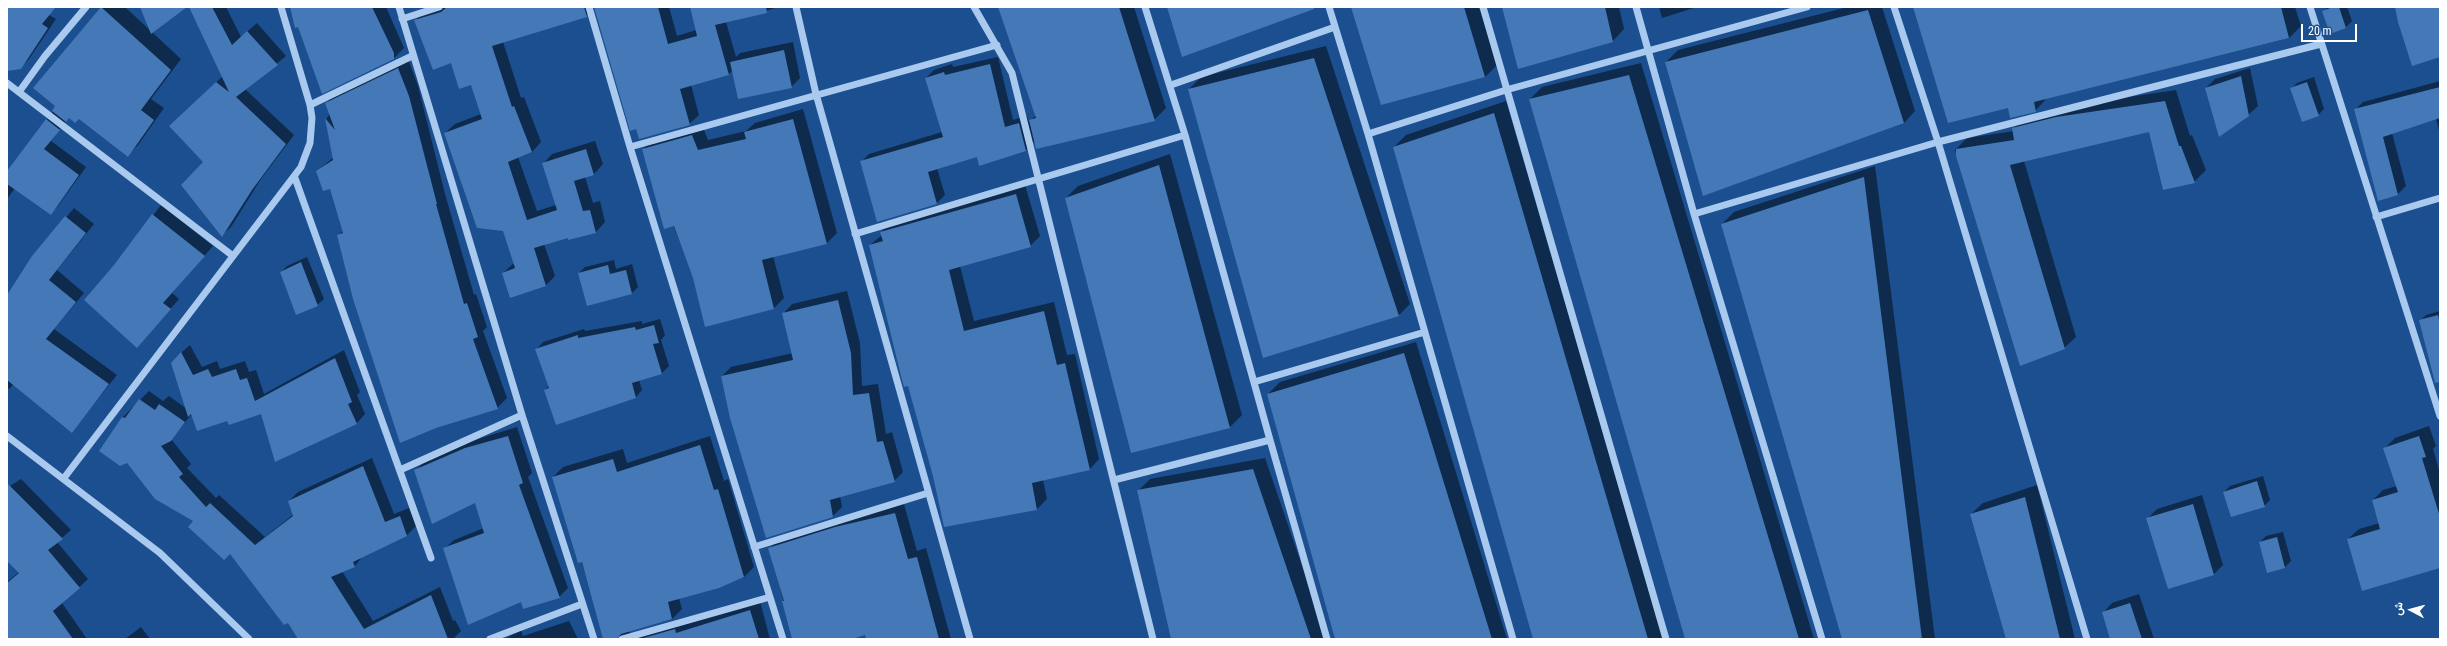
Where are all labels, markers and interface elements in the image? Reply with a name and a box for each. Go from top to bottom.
scale bar [2303,16,2359,42]
text: 20 m [2308,24,2332,38]
north arrow [2391,590,2431,630]
text: ش [2391,601,2406,616]

